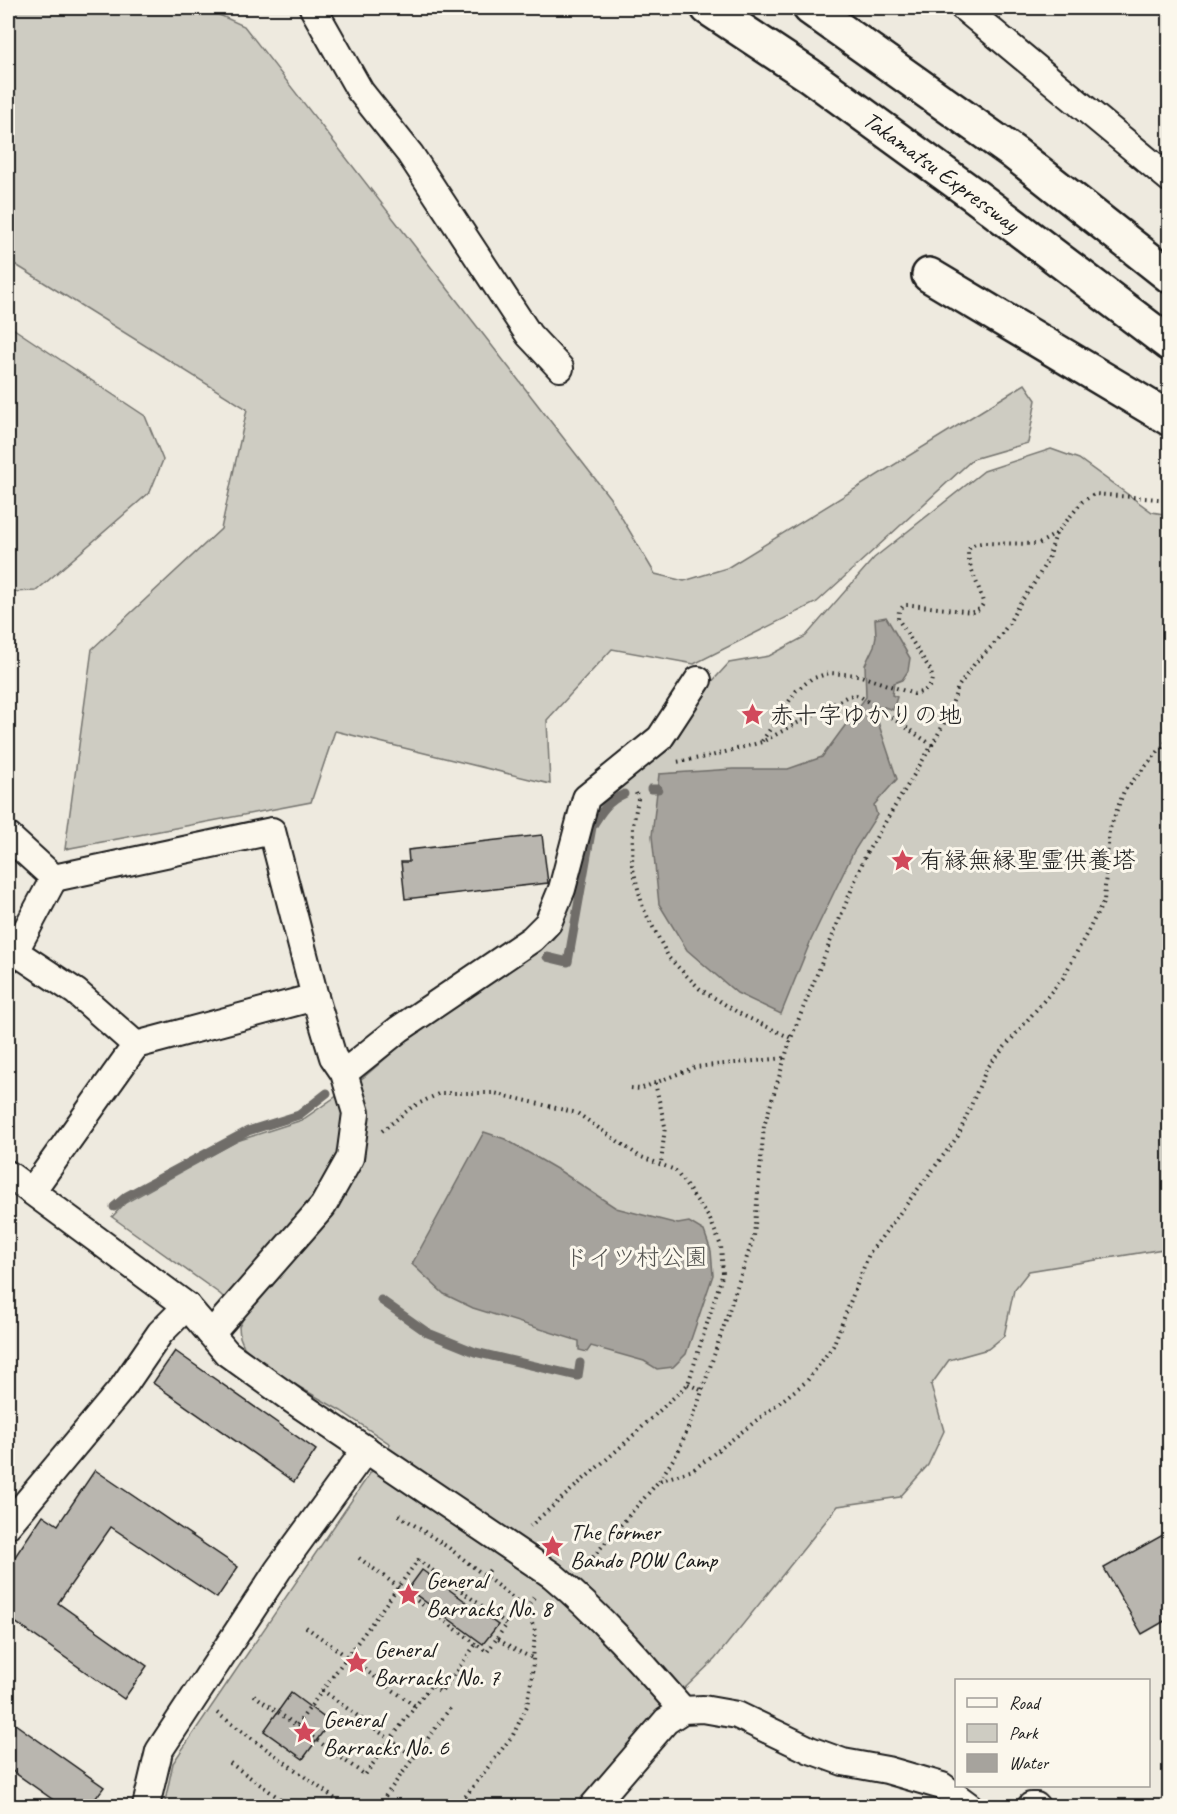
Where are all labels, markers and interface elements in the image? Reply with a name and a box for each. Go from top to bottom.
street label: Takamatsu Expressway [857,104,1027,240]
place label: 赤十字ゆかりの地 [770,700,962,730]
place icon: 赤十字ゆかりの地 [739,702,765,728]
place label: 有縁無縁聖霊供養塔 [920,845,1136,875]
place icon: 有縁無縁聖霊供養塔 [889,847,915,873]
park label: ドイツ村公園 [564,1242,708,1272]
place label: The former Bando POW Camp [570,1517,719,1575]
place icon: The former Bando POW Camp [539,1533,565,1559]
place label: General Barracks No. 8 [426,1565,554,1623]
place icon: General Barracks No. 8 [395,1581,421,1607]
place label: General Barracks No. 7 [374,1634,501,1692]
place icon: General Barracks No. 7 [343,1650,369,1676]
legend [955,1679,1150,1787]
text: Road [1009,1692,1042,1714]
place label: General Barracks No. 6 [323,1704,450,1762]
place icon: General Barracks No. 6 [292,1720,318,1746]
text: Park [1009,1722,1039,1744]
text: Water [1009,1752,1050,1774]

